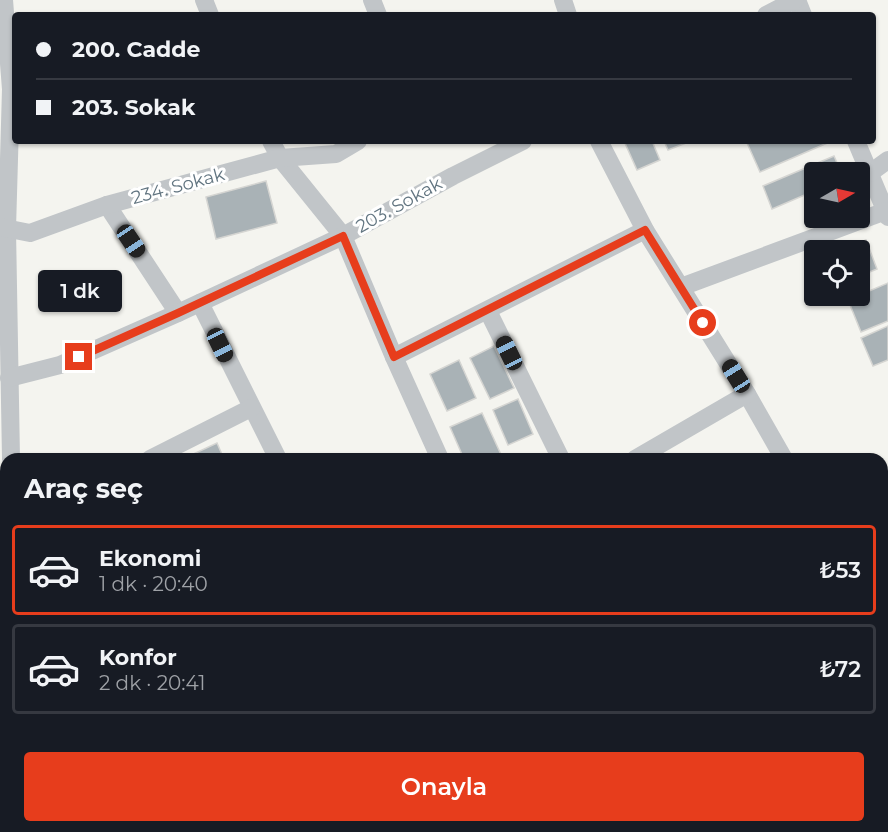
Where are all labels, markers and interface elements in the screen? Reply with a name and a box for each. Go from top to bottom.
text: 200. Cadde [72,36,200,63]
text: 203. Sokak [72,94,195,121]
north arrow [804,162,870,228]
map controls [804,162,870,306]
street label: 234. Sokak [129,163,227,209]
street label: 203. Sokak [352,172,446,238]
car [113,221,149,261]
button: locate [804,240,870,306]
callout: 1 dk [37,270,121,312]
text: 1 dk [60,279,100,303]
route start [689,309,716,336]
car [204,325,236,365]
car [493,333,525,373]
route end [65,343,92,370]
car [719,356,753,396]
text: Araç seç [24,472,143,505]
icon: car [27,543,81,597]
text: Ekonomi [99,545,201,572]
text: ₺53 [819,557,861,584]
text: 1 dk · 20:40 [99,572,208,596]
icon: car [27,642,81,696]
text: Konfor [99,644,177,671]
text: ₺72 [820,656,861,683]
text: 2 dk · 20:41 [99,671,205,695]
button: Onayla [24,752,864,821]

